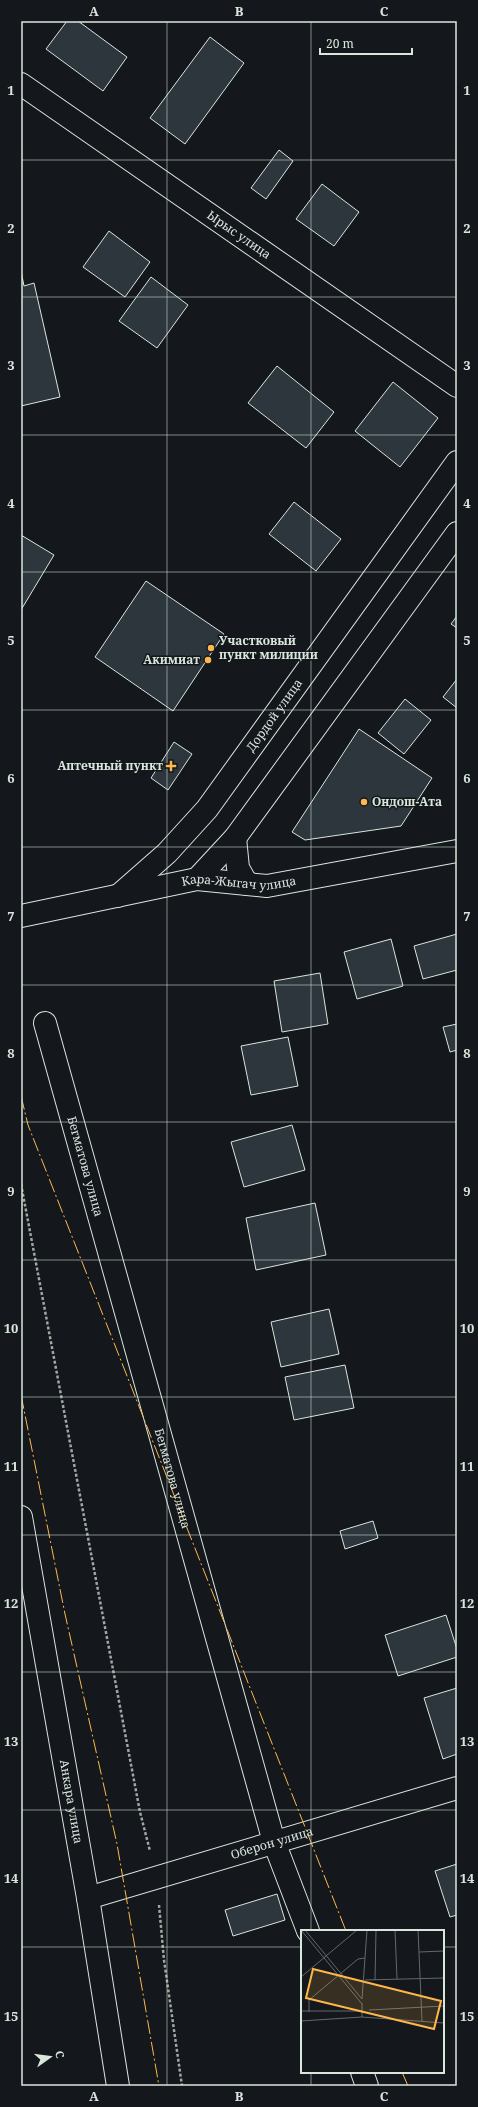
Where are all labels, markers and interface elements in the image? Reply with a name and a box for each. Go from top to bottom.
text: A [89,2,99,20]
text: B [235,2,244,20]
text: C [380,2,389,20]
scale bar [320,30,412,56]
text: 20 m [326,35,354,52]
text: 1 [7,81,15,99]
text: 1 [463,81,471,99]
street label: Ырыс улица [204,206,275,263]
text: 2 [7,219,15,237]
text: 2 [463,219,471,237]
text: 3 [7,356,15,374]
text: 3 [463,356,471,374]
text: 4 [7,494,15,512]
text: 4 [463,494,471,512]
text: 5 [7,631,15,649]
text: 5 [463,631,471,649]
place label: Участковый пункт милиции [219,632,318,663]
marker: Участковый пункт милиции [206,643,216,653]
place label: Акимиат [143,651,200,668]
marker: Акимиат [203,655,213,665]
street label: Дордой улица [242,675,306,755]
place label: Аптечный пункт [57,757,163,774]
marker: Аптечный пункт [166,761,176,771]
text: 6 [7,769,15,787]
text: 6 [463,769,471,787]
place label: Ондош-Ата [372,793,442,810]
marker: Ондош-Ата [359,797,369,807]
street label: Кара-Жыгач улица [180,870,298,894]
text: 7 [7,907,15,925]
text: 7 [463,907,471,925]
text: 8 [7,1044,15,1062]
text: 8 [463,1044,471,1062]
street label: Бегматова улица [63,1114,108,1219]
text: 9 [7,1182,15,1200]
text: 9 [463,1182,471,1200]
text: 10 [4,1319,18,1337]
text: 10 [460,1319,474,1337]
street label: Бегматова улица [151,1426,195,1531]
text: 11 [4,1457,18,1475]
text: 11 [460,1457,474,1475]
text: 12 [4,1594,18,1612]
text: 12 [460,1594,474,1612]
text: 13 [4,1732,18,1750]
text: 13 [460,1732,474,1750]
street label: Анкара улица [56,1758,87,1845]
street label: Оберон улица [229,1822,315,1863]
text: 14 [4,1869,19,1887]
text: 14 [460,1869,475,1887]
inset map [301,1930,444,2073]
text: 15 [4,2007,18,2025]
text: 15 [460,2007,474,2025]
north arrow [30,2037,70,2077]
text: С [52,2049,68,2060]
text: A [89,2087,99,2105]
text: B [235,2087,244,2105]
text: C [380,2087,389,2105]

